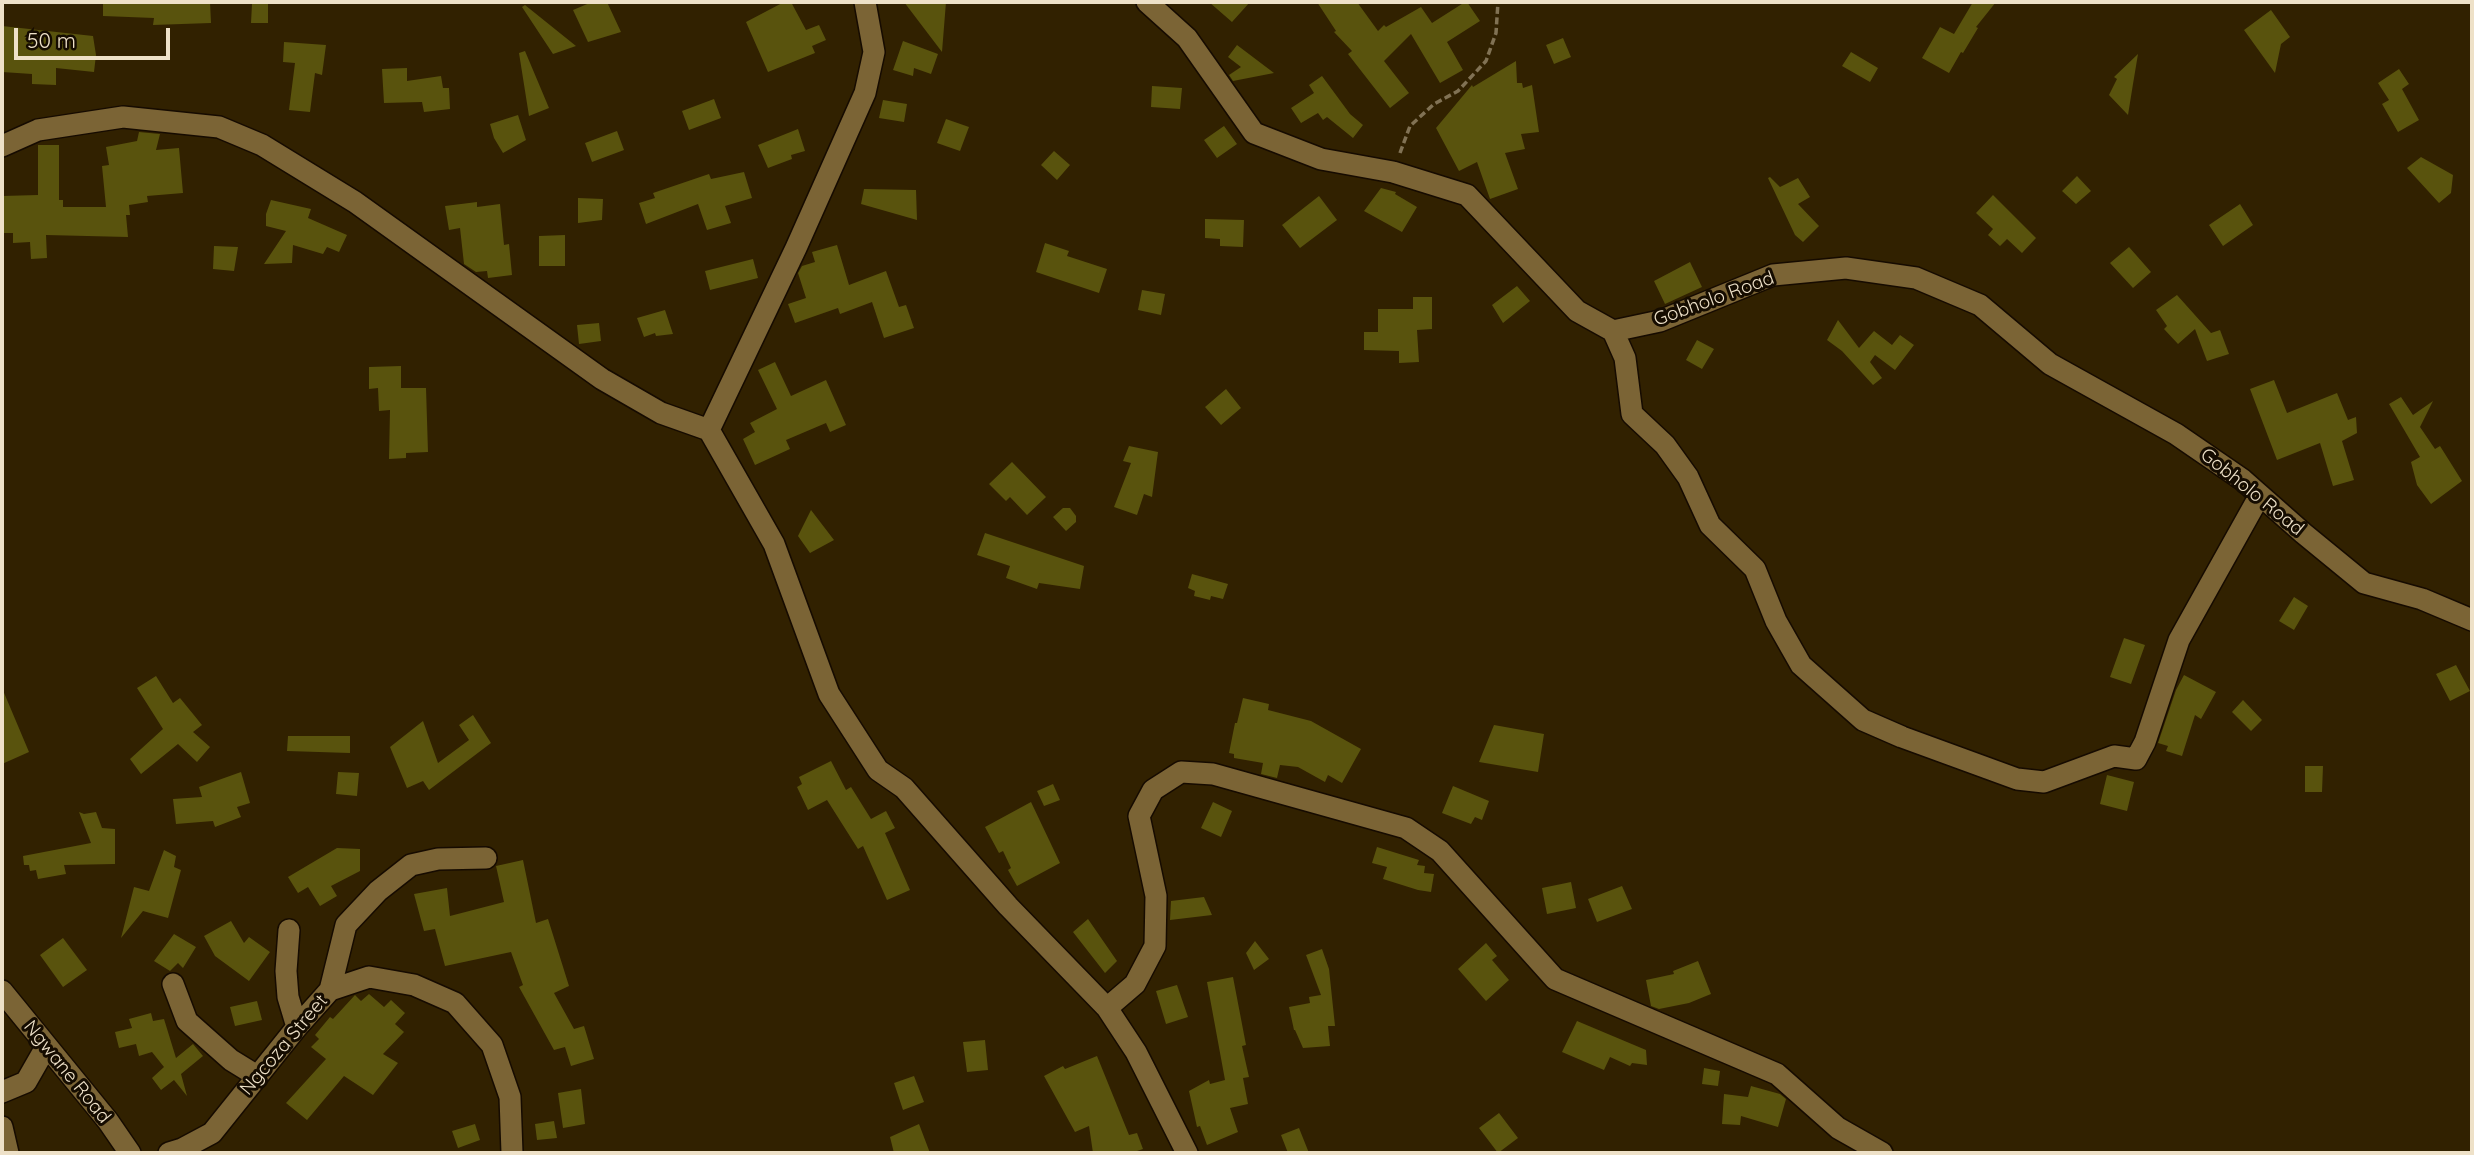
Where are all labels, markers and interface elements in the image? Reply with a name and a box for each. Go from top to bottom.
scale bar [18,14,173,58]
text: 50 m [27,27,76,53]
street label: Gobholo Road [1651,267,1777,331]
street label: Gobholo Road [2196,443,2308,541]
street label: Ngcoza Street [235,990,333,1100]
street label: Ngwane Road [19,1016,115,1128]

